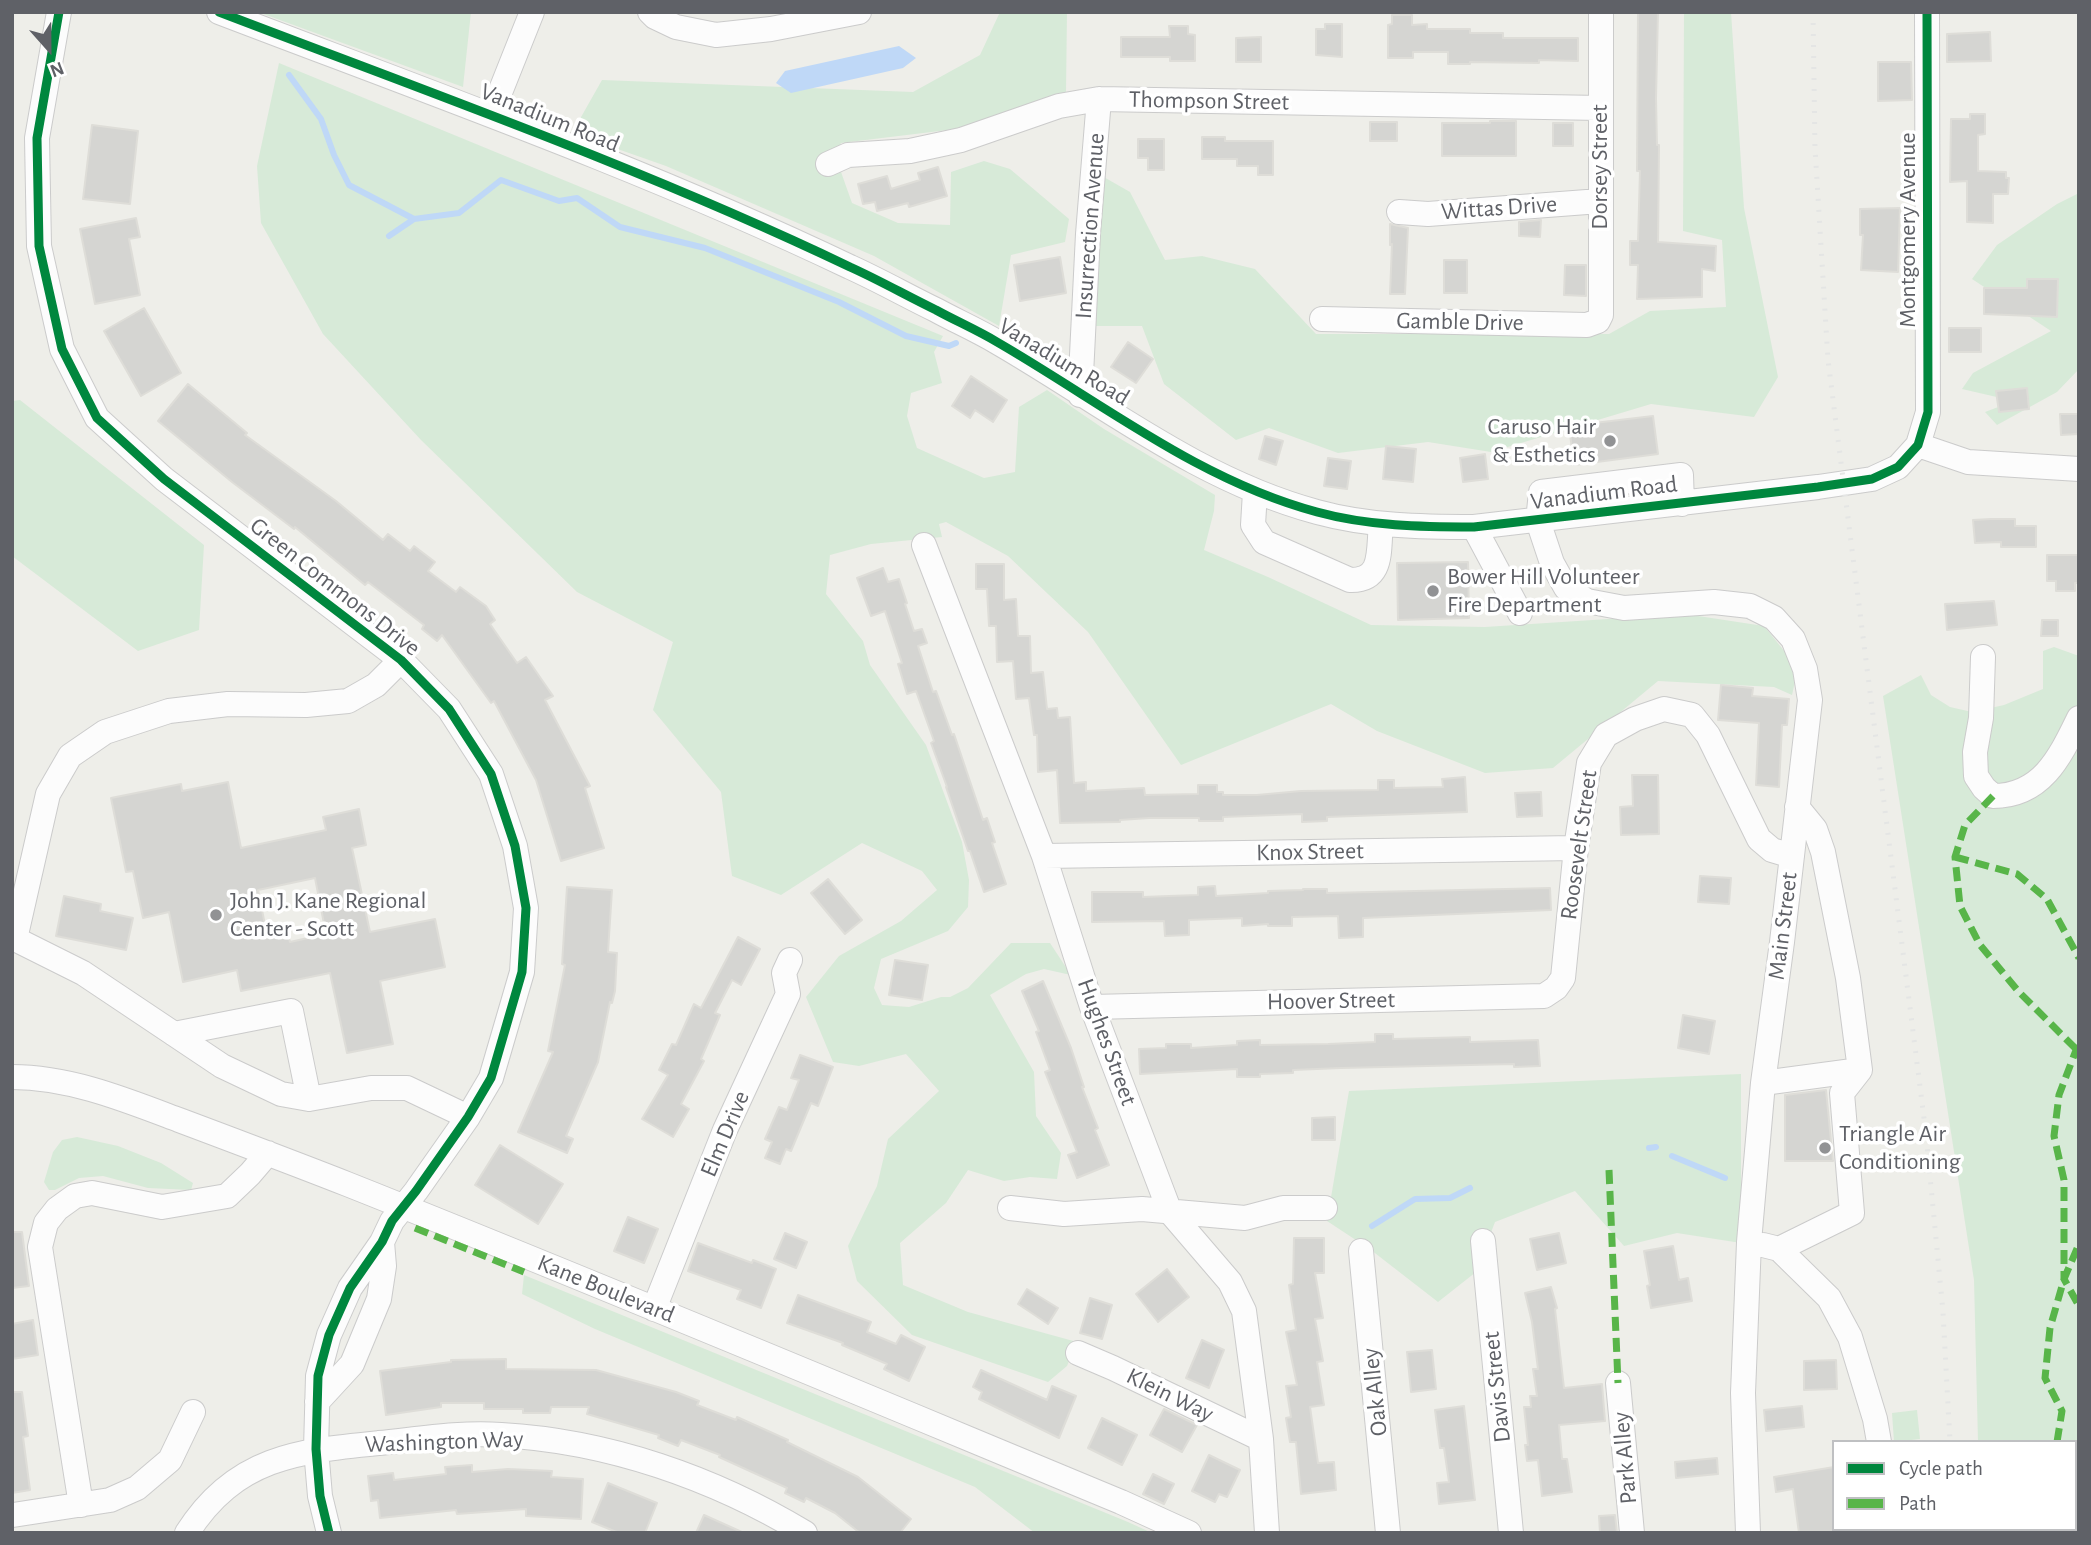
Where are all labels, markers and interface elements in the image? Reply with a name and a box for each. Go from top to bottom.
north arrow [14,14,84,84]
text: N [47,58,66,80]
street label: Vanadium Road [476,77,624,159]
street label: Thompson Street [1129,85,1289,117]
street label: Dorsey Street [1586,104,1614,230]
street label: Insurrection Avenue [1069,132,1111,320]
street label: Montgomery Avenue [1894,132,1922,328]
street label: Wittas Drive [1440,190,1558,226]
street label: Gamble Drive [1396,306,1524,338]
street label: Vanadium Road [993,312,1135,412]
place label: Caruso Hair & Esthetics [1487,413,1596,469]
marker: Caruso Hair & Esthetics [1602,433,1618,449]
street label: Vanadium Road [1529,470,1679,516]
street label: Green Commons Drive [244,511,426,663]
place label: Bower Hill Volunteer Fire Department [1447,563,1640,619]
marker: Bower Hill Volunteer Fire Department [1425,583,1441,599]
street label: Roosevelt Street [1554,768,1604,922]
street label: Knox Street [1256,837,1364,867]
street label: Main Street [1762,870,1804,982]
place label: John J. Kane Regional Center - Scott [230,887,426,943]
marker: John J. Kane Regional Center - Scott [208,907,224,923]
street label: Hughes Street [1071,975,1143,1109]
street label: Hoover Street [1267,985,1395,1017]
street label: Elm Drive [694,1087,756,1181]
place label: Triangle Air Conditioning [1839,1120,1960,1176]
marker: Triangle Air Conditioning [1817,1140,1833,1156]
street label: Kane Boulevard [533,1248,679,1330]
street label: Davis Street [1477,1330,1517,1444]
street label: Oak Alley [1356,1347,1394,1437]
street label: Klein Way [1122,1362,1218,1428]
street label: Park Alley [1607,1411,1643,1505]
street label: Washington Way [364,1425,524,1459]
legend [1832,1440,2077,1531]
text: Cycle path [1899,1458,1983,1479]
text: Path [1899,1493,1937,1514]

